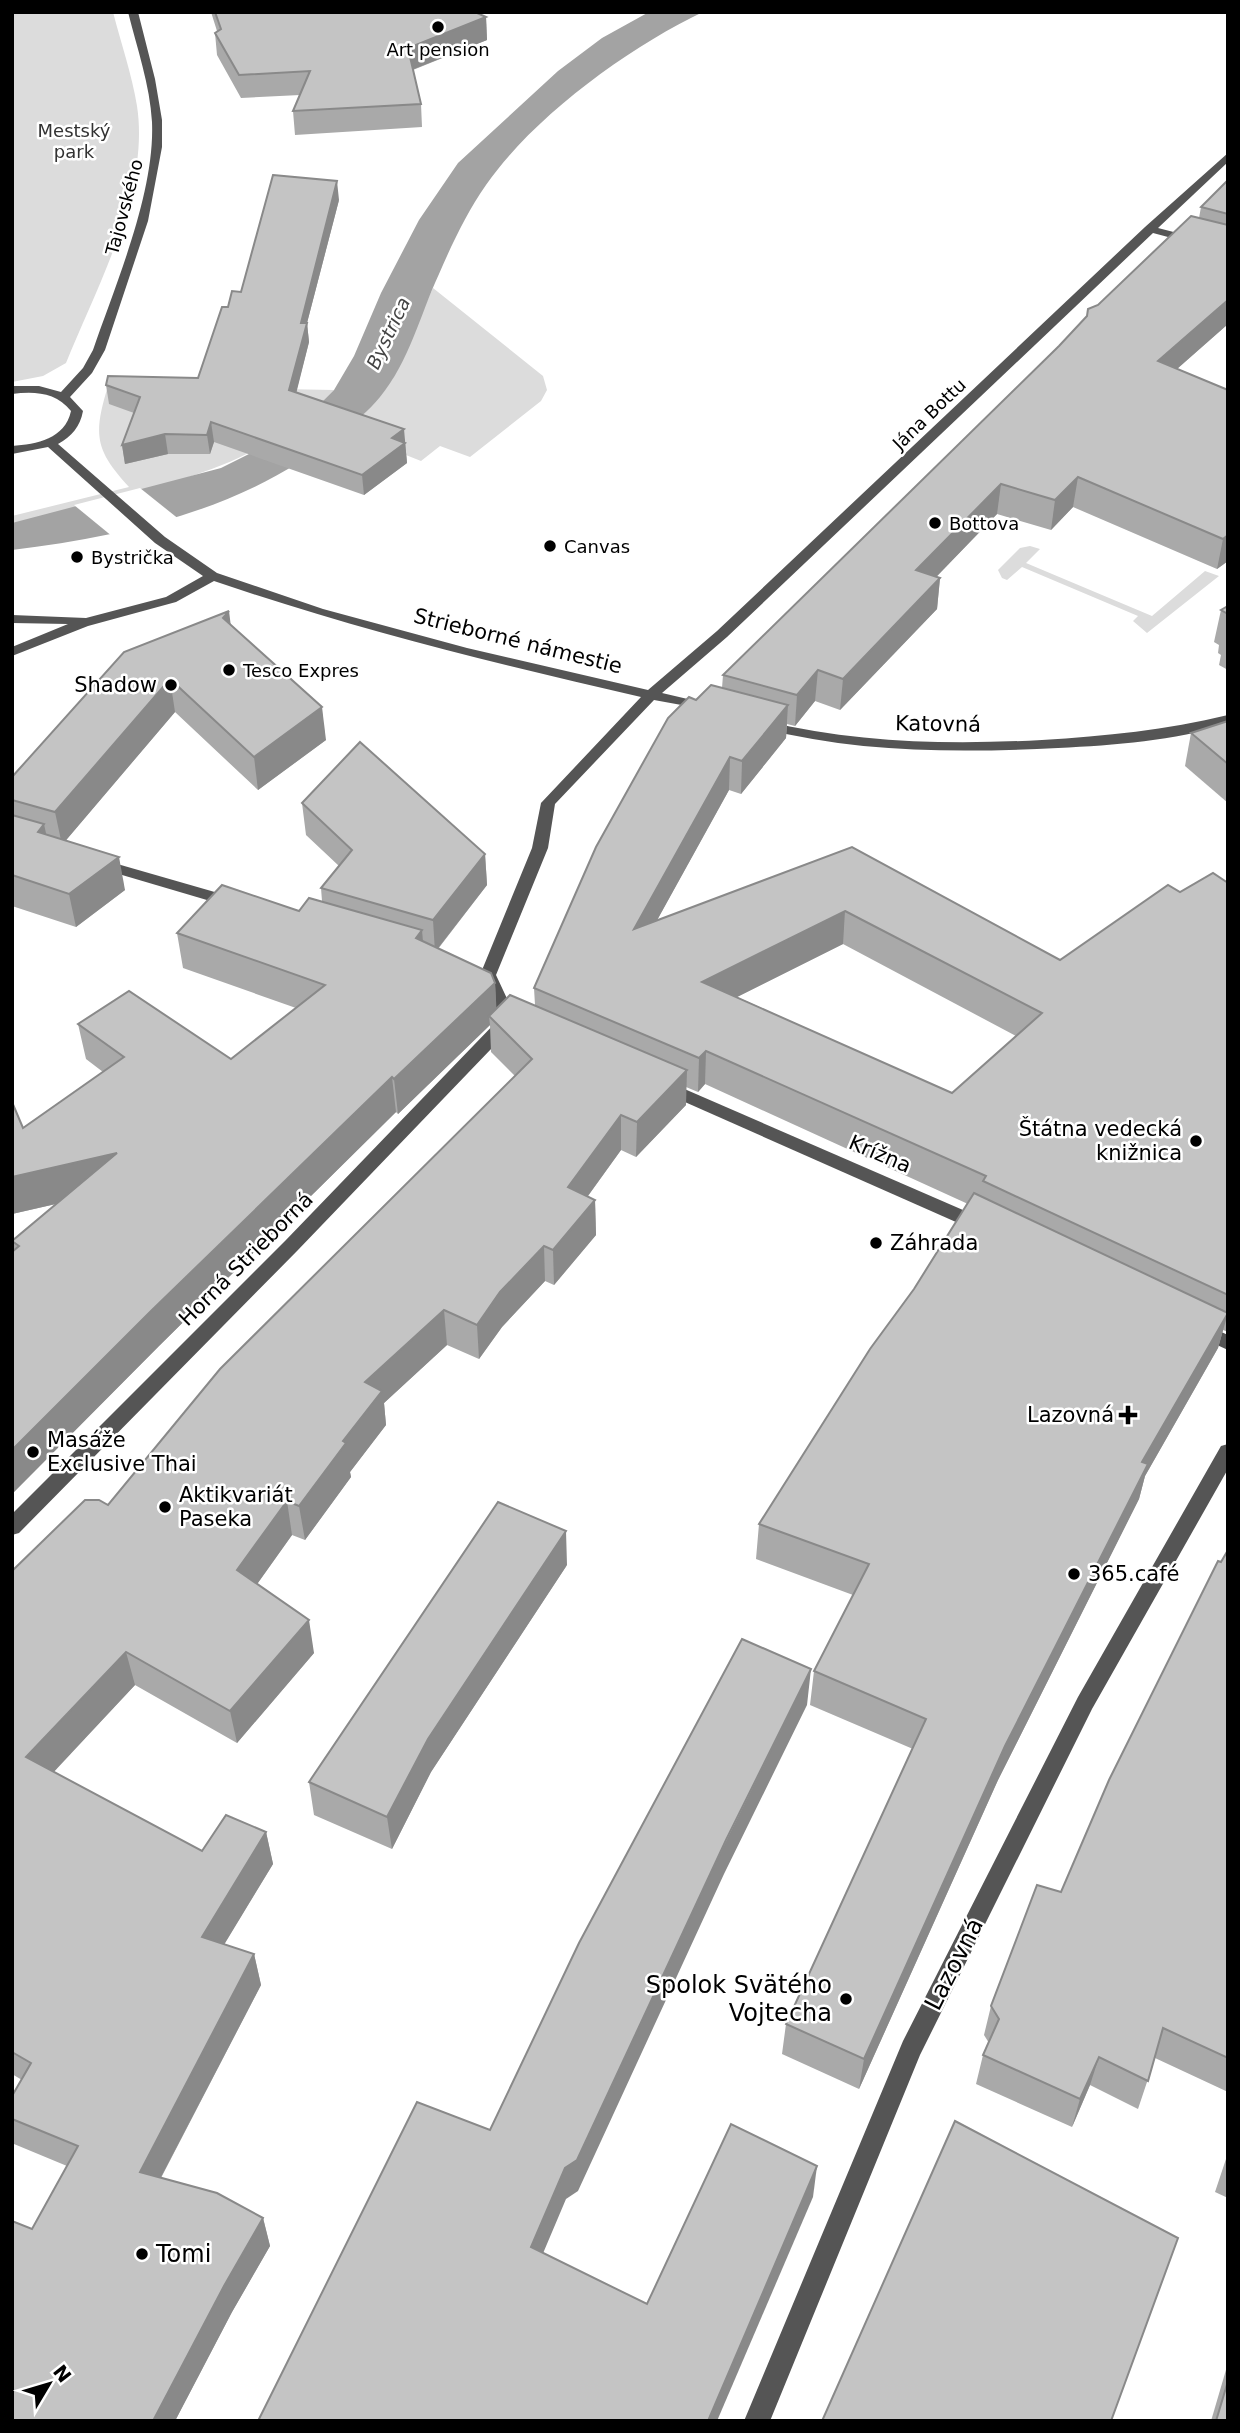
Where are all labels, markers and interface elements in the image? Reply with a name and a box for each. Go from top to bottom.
marker: Art pension [430,19,446,35]
place label: Art pension [386,39,490,60]
park label: Mestský park [38,120,111,162]
street label: Tajovského [101,157,147,258]
water label: Bystrica [362,294,414,372]
street label: Jána Bottu [887,374,970,455]
place label: Bottova [949,513,1019,534]
marker: Bottova [927,515,943,531]
place label: Canvas [564,536,630,557]
marker: Canvas [542,538,558,554]
place label: Bystrička [91,547,174,568]
marker: Bystrička [69,549,85,565]
street label: Strieborné námestie [411,603,625,679]
place label: Tesco Expres [242,660,359,681]
marker: Tesco Expres [221,662,237,678]
place label: Shadow [74,673,157,697]
marker: Shadow [163,677,179,693]
street label: Katovná [895,711,981,737]
place label: Štátna vedecká knižnica [1019,1116,1182,1165]
street label: Krížna [845,1130,915,1178]
marker: Štátna vedecká knižnica [1188,1133,1204,1149]
street label: Horná Strieborná [174,1187,318,1331]
place label: Záhrada [890,1231,978,1255]
marker: Záhrada [868,1235,884,1251]
place label: Lazovná [1027,1403,1114,1427]
marker: Lazovná [1120,1407,1136,1423]
place label: Masáže Exclusive Thai [47,1428,197,1476]
marker: Masáže Exclusive Thai [25,1444,41,1460]
place label: Aktikvariát Paseka [179,1483,293,1531]
marker: Aktikvariát Paseka [157,1499,173,1515]
place label: 365.café [1088,1562,1180,1586]
marker: 365.café [1066,1566,1082,1582]
street label: Lazovná [919,1913,989,2015]
place label: Spolok Svätého Vojtecha [646,1971,832,2027]
marker: Spolok Svätého Vojtecha [838,1991,854,2007]
place label: Tomi [155,2240,211,2268]
marker: Tomi [134,2246,150,2262]
north arrow [14,2349,84,2419]
text: N [49,2360,76,2387]

